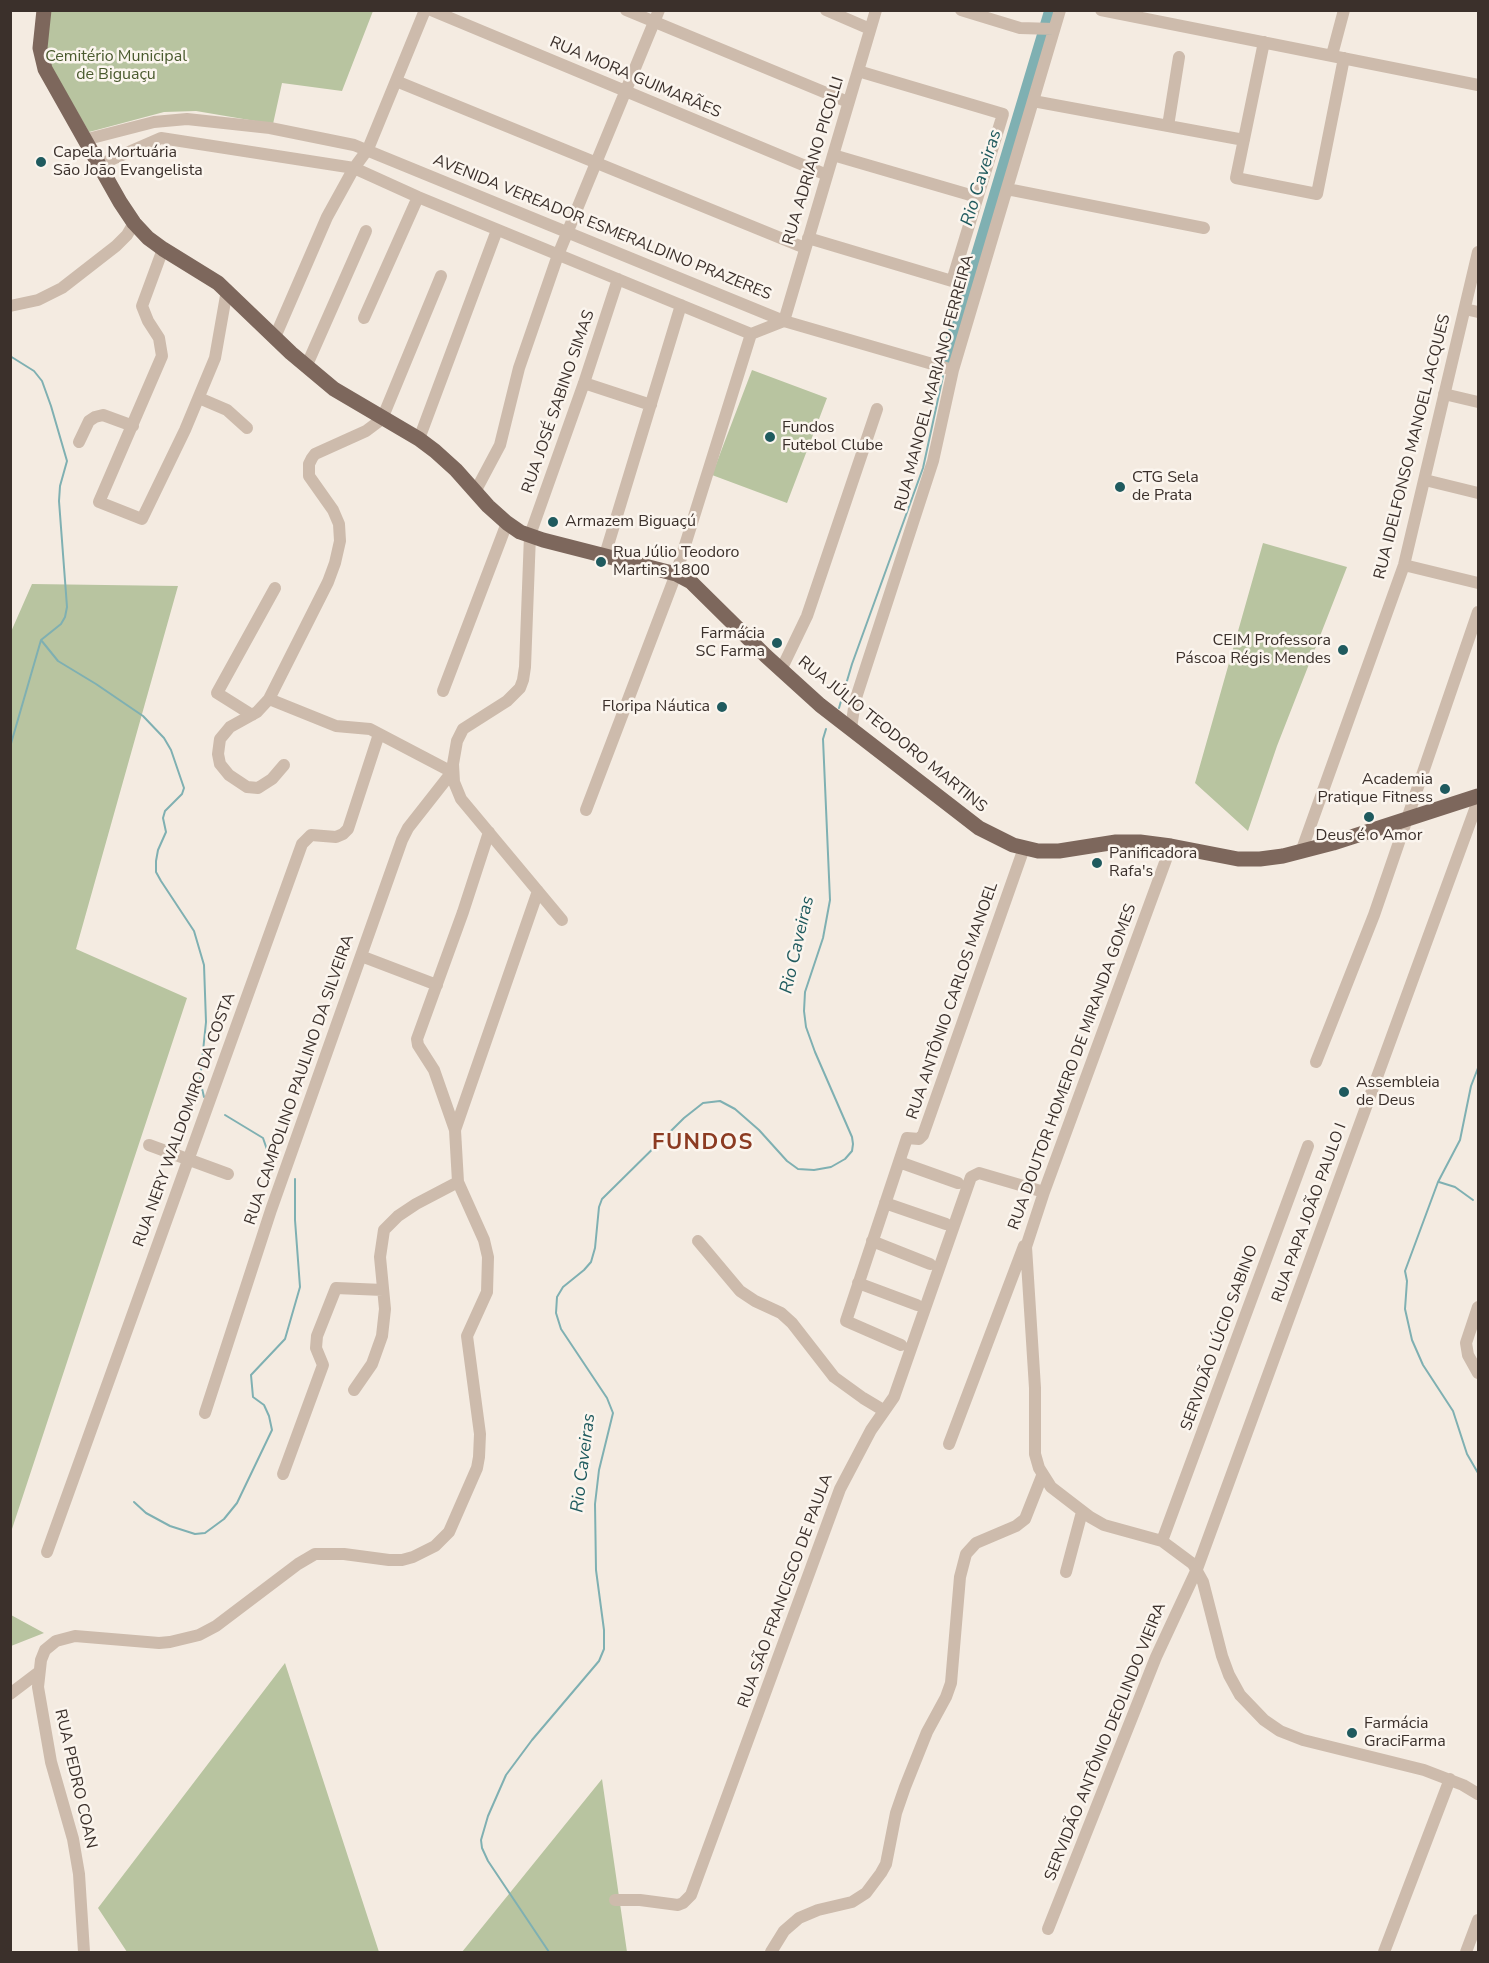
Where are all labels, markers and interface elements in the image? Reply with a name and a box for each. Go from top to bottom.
street label: RUA MORA GUIMARÃES [546,33,724,123]
park label: Cemitério Municipal de Biguaçu [45,47,187,85]
street label: RUA ADRIANO PICOLLI [779,75,849,247]
water label: Rio Caveiras [957,127,1007,229]
place label: Capela Mortuária São João Evangelista [53,143,203,181]
street label: AVENIDA VEREADOR ESMERALDINO PRAZERES [430,151,774,305]
marker: Capela Mortuária São João Evangelista [34,155,48,169]
street label: RUA MANOEL MARIANO FERREIRA [891,253,979,513]
street label: RUA JOSÉ SABINO SIMAS [519,308,599,496]
street label: RUA IDELFONSO MANOEL JACQUES [1371,312,1455,582]
place label: Fundos Futebol Clube [782,418,883,456]
marker: Fundos Futebol Clube [763,430,777,444]
place label: CTG Sela de Prata [1132,468,1199,506]
marker: CTG Sela de Prata [1113,480,1127,494]
place label: Armazem Biguaçú [565,512,696,532]
marker: Armazem Biguaçú [546,515,560,529]
place label: Rua Júlio Teodoro Martins 1800 [613,543,739,581]
marker: Rua Júlio Teodoro Martins 1800 [594,555,608,569]
place label: Farmácia SC Farma [695,624,765,662]
place label: CEIM Professora Páscoa Régis Mendes [1176,631,1331,669]
marker: Farmácia SC Farma [770,636,784,650]
marker: CEIM Professora Páscoa Régis Mendes [1336,643,1350,657]
street label: RUA JÚLIO TEODORO MARTINS [794,653,990,817]
place label: Floripa Náutica [602,697,710,717]
marker: Floripa Náutica [715,700,729,714]
place label: Academia Pratique Fitness [1318,770,1433,808]
marker: Academia Pratique Fitness [1438,782,1452,796]
marker: Deus é o Amor [1362,810,1376,824]
place label: Deus é o Amor [1316,826,1422,846]
place label: Panificadora Rafa's [1109,844,1197,882]
marker: Panificadora Rafa's [1090,856,1104,870]
street label: RUA ANTÔNIO CARLOS MANOEL [903,880,1003,1122]
water label: Rio Caveiras [776,894,820,996]
street label: RUA DOUTOR HOMERO DE MIRANDA GOMES [1005,901,1141,1233]
street label: RUA CAMPOLINO PAULINO DA SILVEIRA [241,932,359,1228]
street label: RUA NERY WALDOMIRO DA COSTA [130,990,240,1250]
place label: Assembleia de Deus [1356,1073,1440,1111]
marker: Assembleia de Deus [1337,1085,1351,1099]
street label: RUA PAPA JOÃO PAULO I [1269,1121,1351,1305]
district label: FUNDOS [652,1131,754,1157]
street label: SERVIDÃO LÚCIO SABINO [1177,1243,1263,1433]
water label: Rio Caveiras [567,1412,601,1514]
street label: RUA SÃO FRANCISCO DE PAULA [735,1471,837,1711]
street label: SERVIDÃO ANTÔNIO DEOLINDO VIEIRA [1041,1600,1171,1884]
street label: RUA PEDRO COAN [50,1707,100,1851]
place label: Farmácia GraciFarma [1364,1714,1446,1752]
marker: Farmácia GraciFarma [1345,1726,1359,1740]

